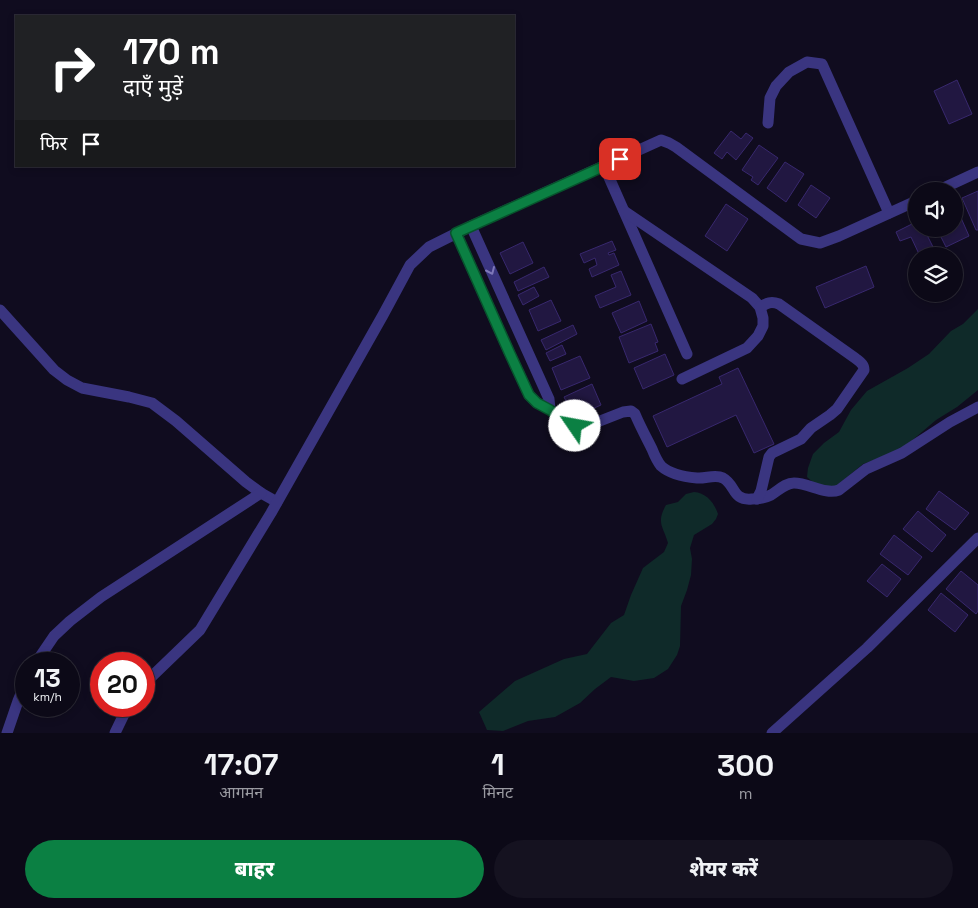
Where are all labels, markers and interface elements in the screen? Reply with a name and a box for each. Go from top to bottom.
text: 170 m [123,30,220,74]
icon: right [40,35,105,100]
text: दाएँ मुड़ें [123,73,183,101]
icon: arrive [77,130,105,158]
text: फिर [40,131,67,156]
pin [599,138,641,180]
icon: arrive [606,145,634,173]
map controls [908,182,963,302]
button: sound [908,182,963,237]
button: layers [908,247,963,302]
one-way arrow [485,266,495,275]
position arrow [548,399,600,451]
speed limit sign: 20 [90,652,155,717]
text: 13 [34,662,61,694]
text: km/h [33,689,62,705]
text: 17:07 [204,745,279,784]
text: 1 [491,745,505,784]
text: 300 [717,746,774,785]
text: आगमन [219,782,263,803]
text: मिनट [482,782,513,803]
text: m [739,783,752,804]
button: बाहर [25,840,484,898]
button: शेयर करें [494,840,953,898]

